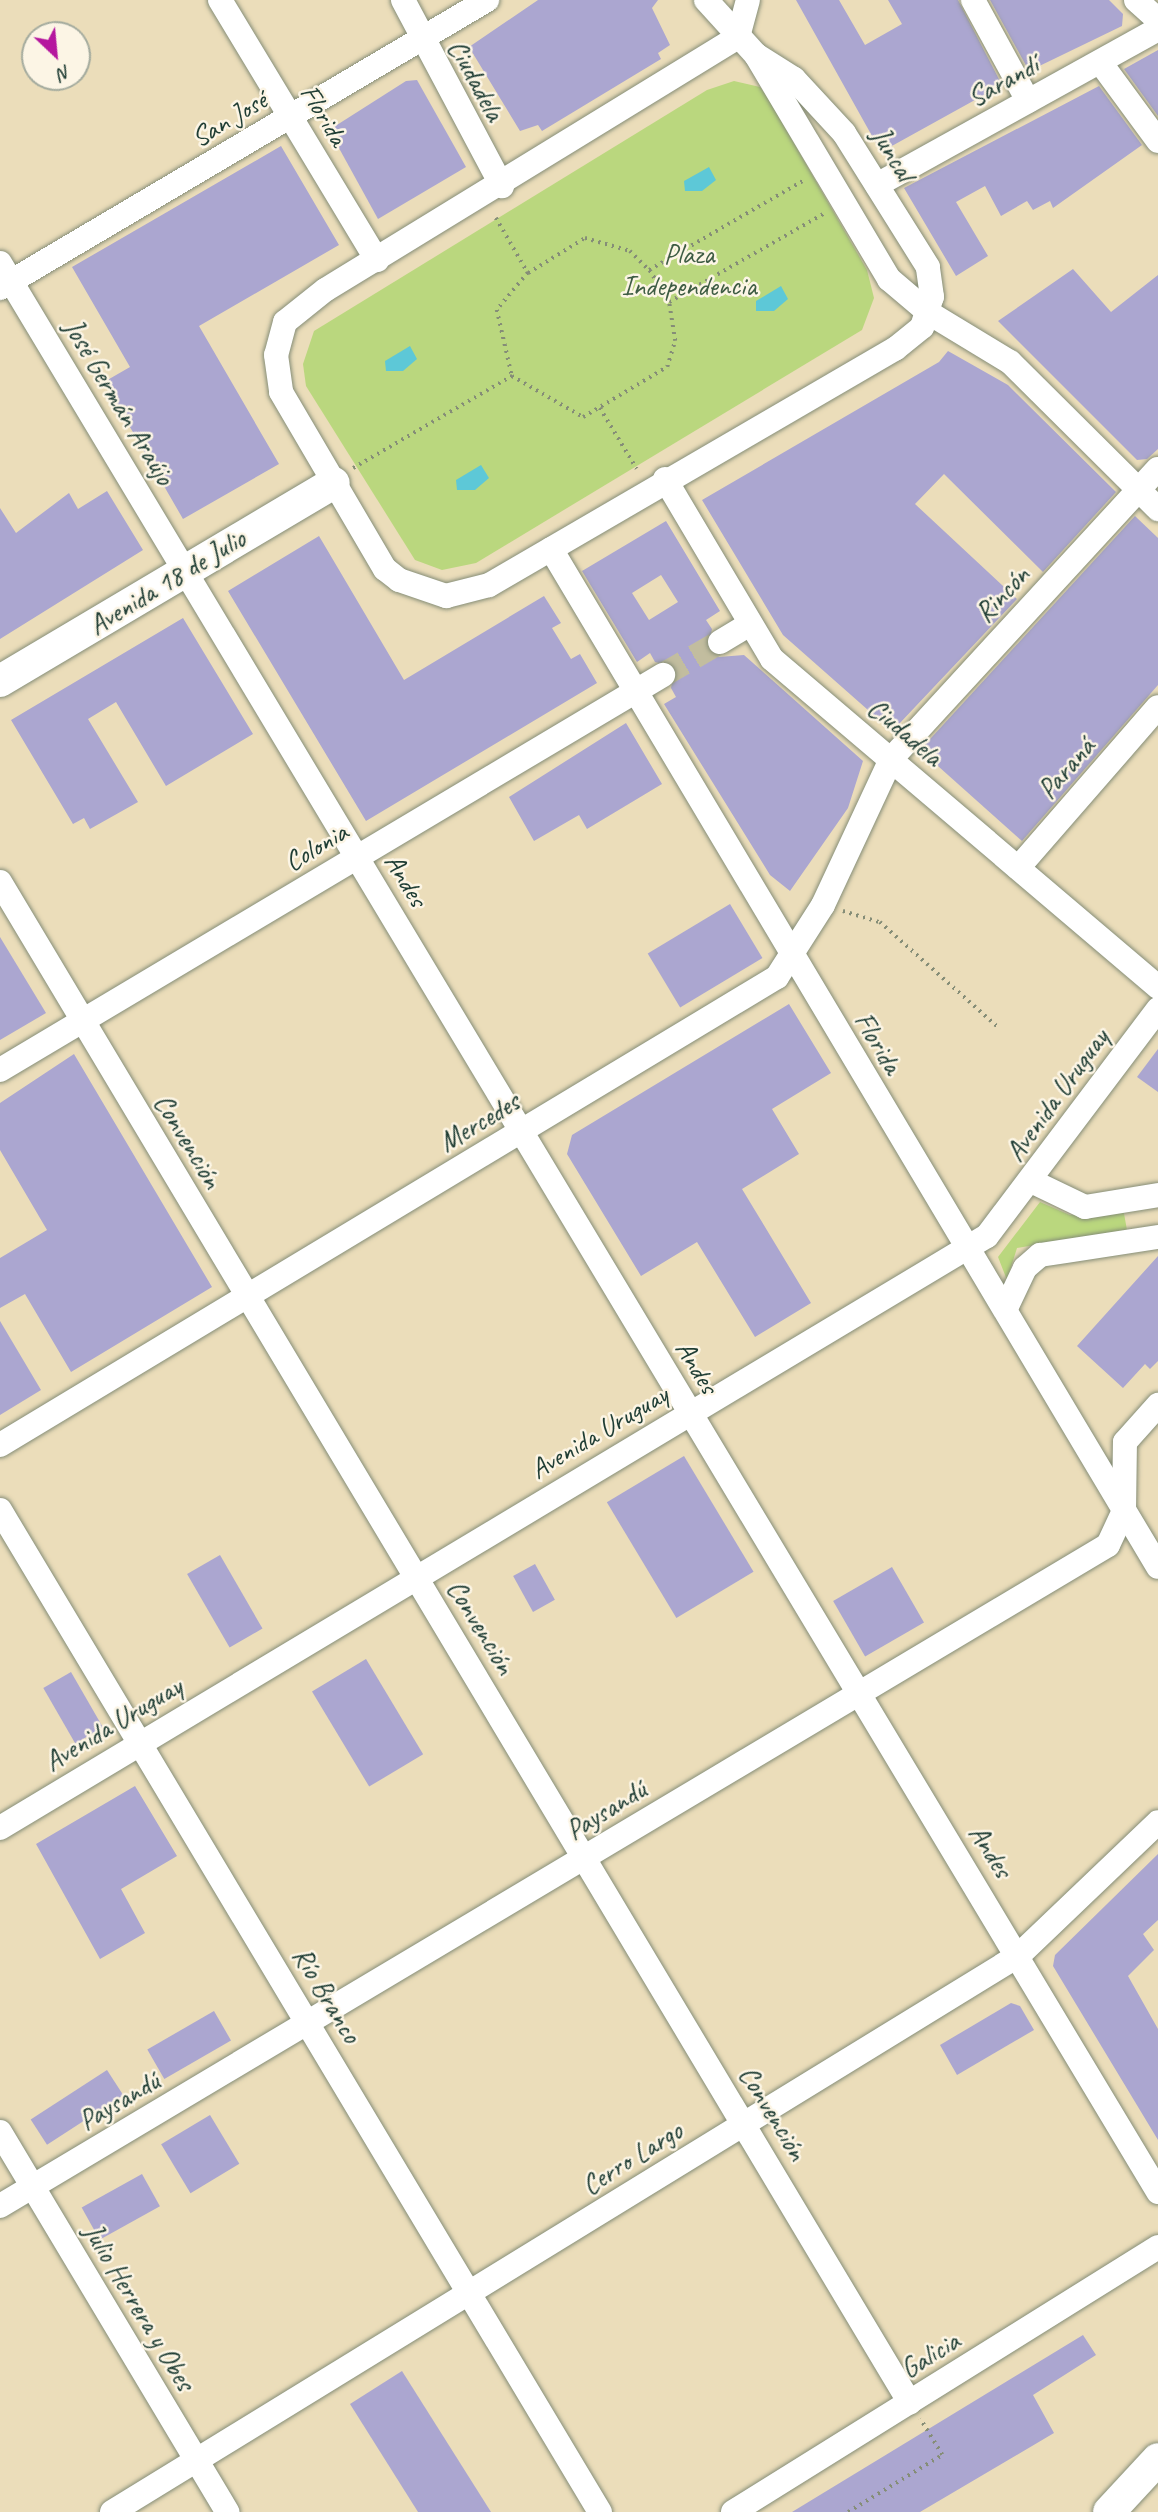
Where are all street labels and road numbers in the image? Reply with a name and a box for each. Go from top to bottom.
street label: Ciudadela [440,34,512,126]
street label: Sarandí [962,48,1044,114]
street label: Florida [293,78,355,152]
street label: San José [185,84,273,154]
street label: Juncal [864,121,922,187]
street label: José Germán Araújo [56,313,182,491]
street label: Avenida 18 de Julio [83,522,251,642]
street label: Rincón [967,559,1037,629]
street label: Ciudadela [861,691,949,773]
street label: Paraná [1030,730,1102,806]
street label: Colonia [278,815,354,879]
street label: Andes [377,847,435,913]
street label: Florida [847,1006,909,1080]
street label: Avenida Uruguay [998,1022,1116,1168]
street label: Mercedes [433,1085,525,1159]
street label: Convención [147,1088,229,1194]
street label: Andes [668,1334,726,1400]
street label: Avenida Uruguay [524,1378,674,1486]
street label: Convención [440,1574,522,1680]
street label: Avenida Uruguay [38,1670,188,1778]
street label: Paysandú [560,1773,652,1847]
street label: Andes [962,1818,1020,1884]
street label: Río Branco [285,1941,369,2049]
street label: Convención [732,2060,814,2166]
street label: Paysandú [73,2064,165,2138]
street label: Cerro Largo [575,2114,689,2202]
street label: Julio Herrera y Obes [76,2217,202,2397]
street label: Galicia [894,2324,966,2386]

